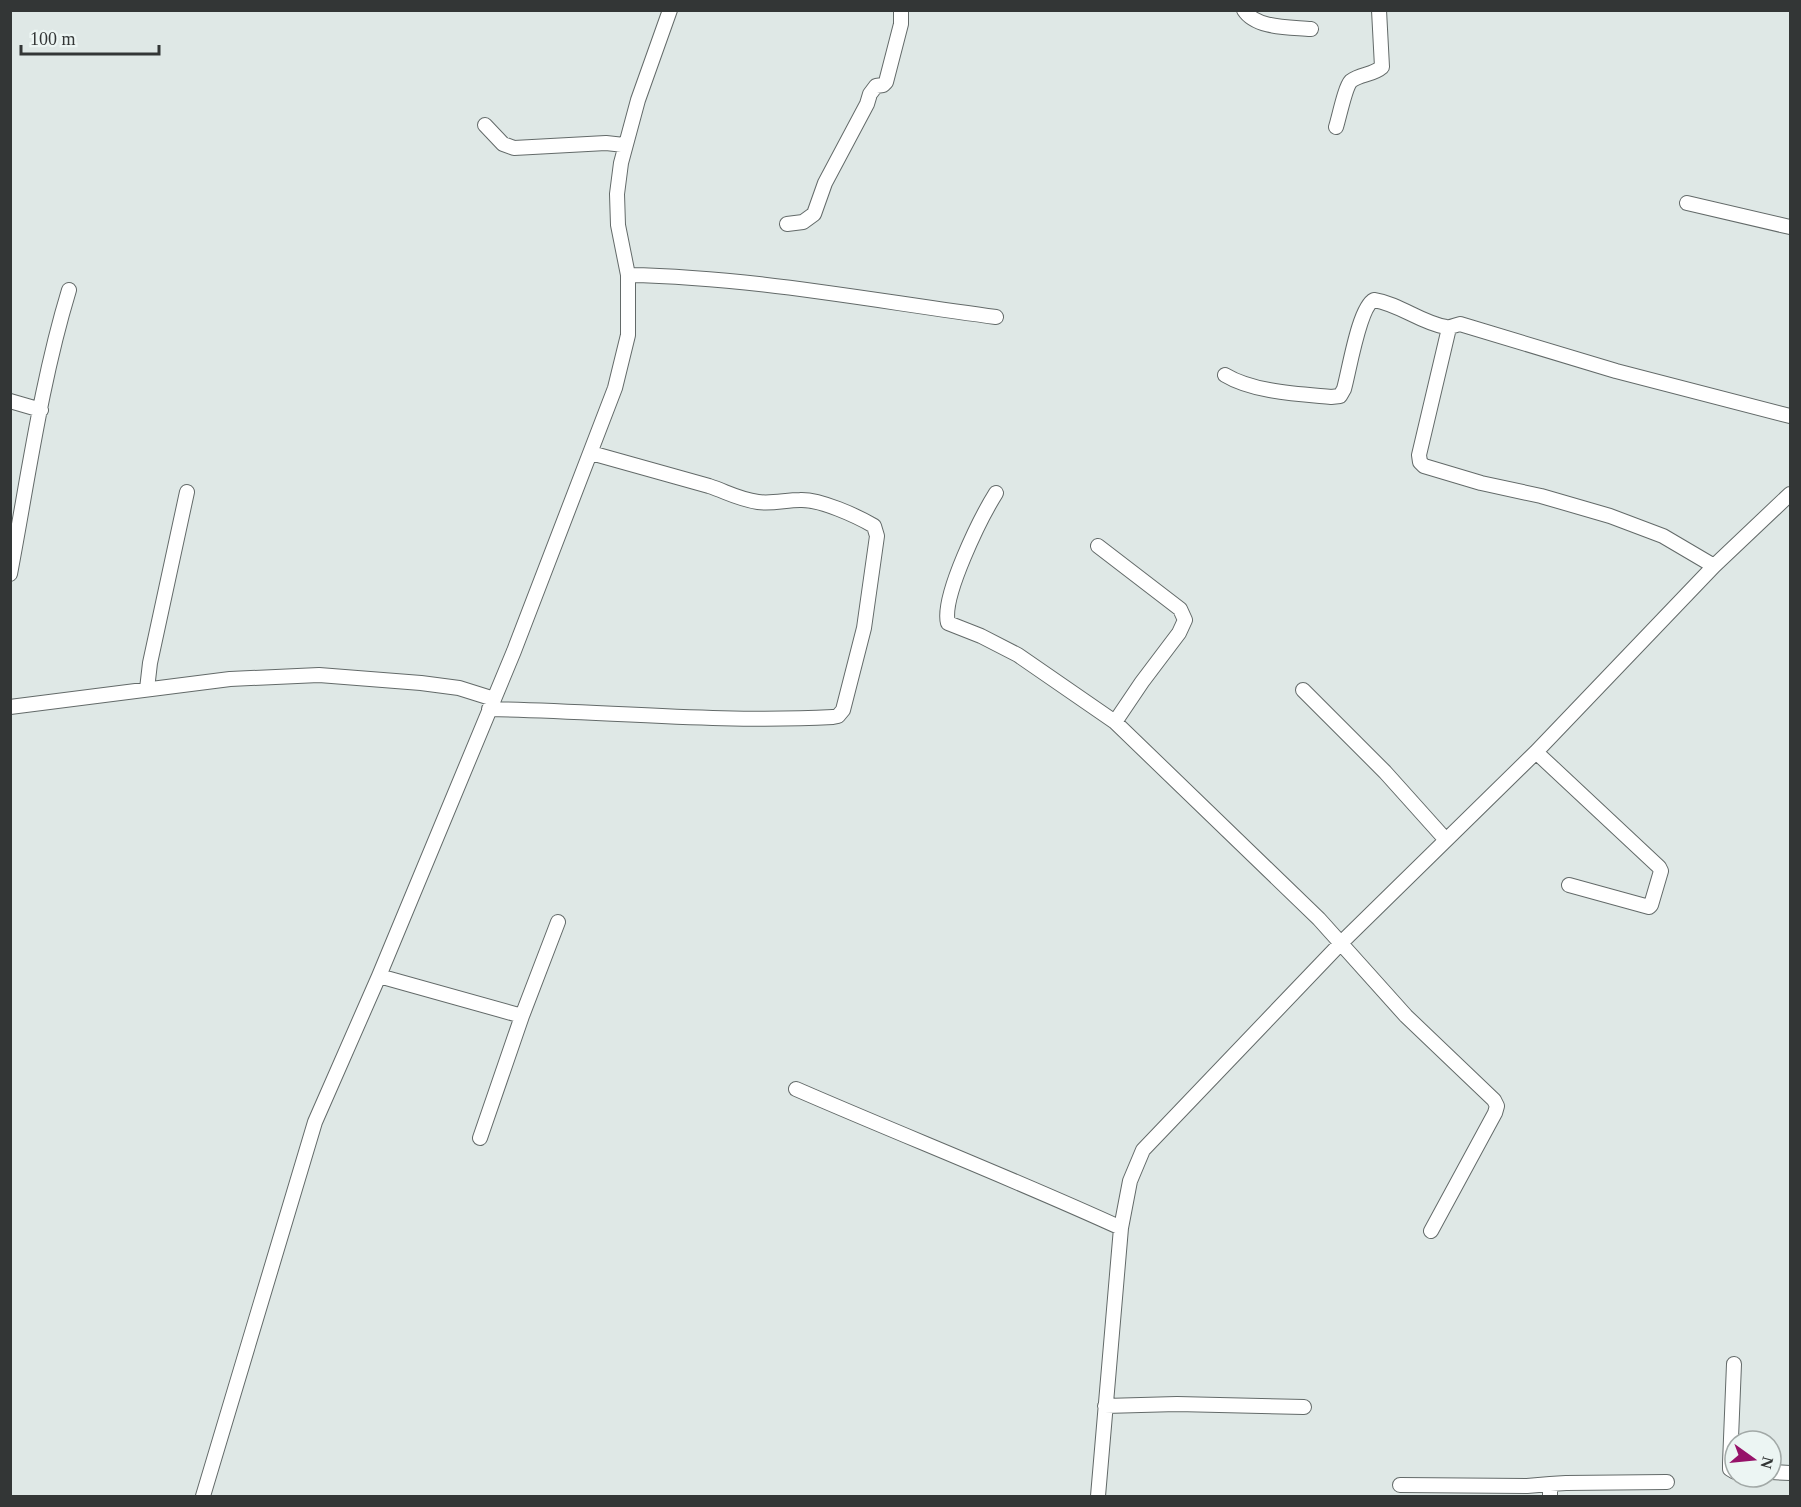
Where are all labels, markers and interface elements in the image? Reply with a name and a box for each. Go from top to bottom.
scale bar [21,18,159,56]
text: 100 m [30,29,76,49]
north arrow [1723,1429,1783,1489]
text: N [1757,1455,1777,1471]

